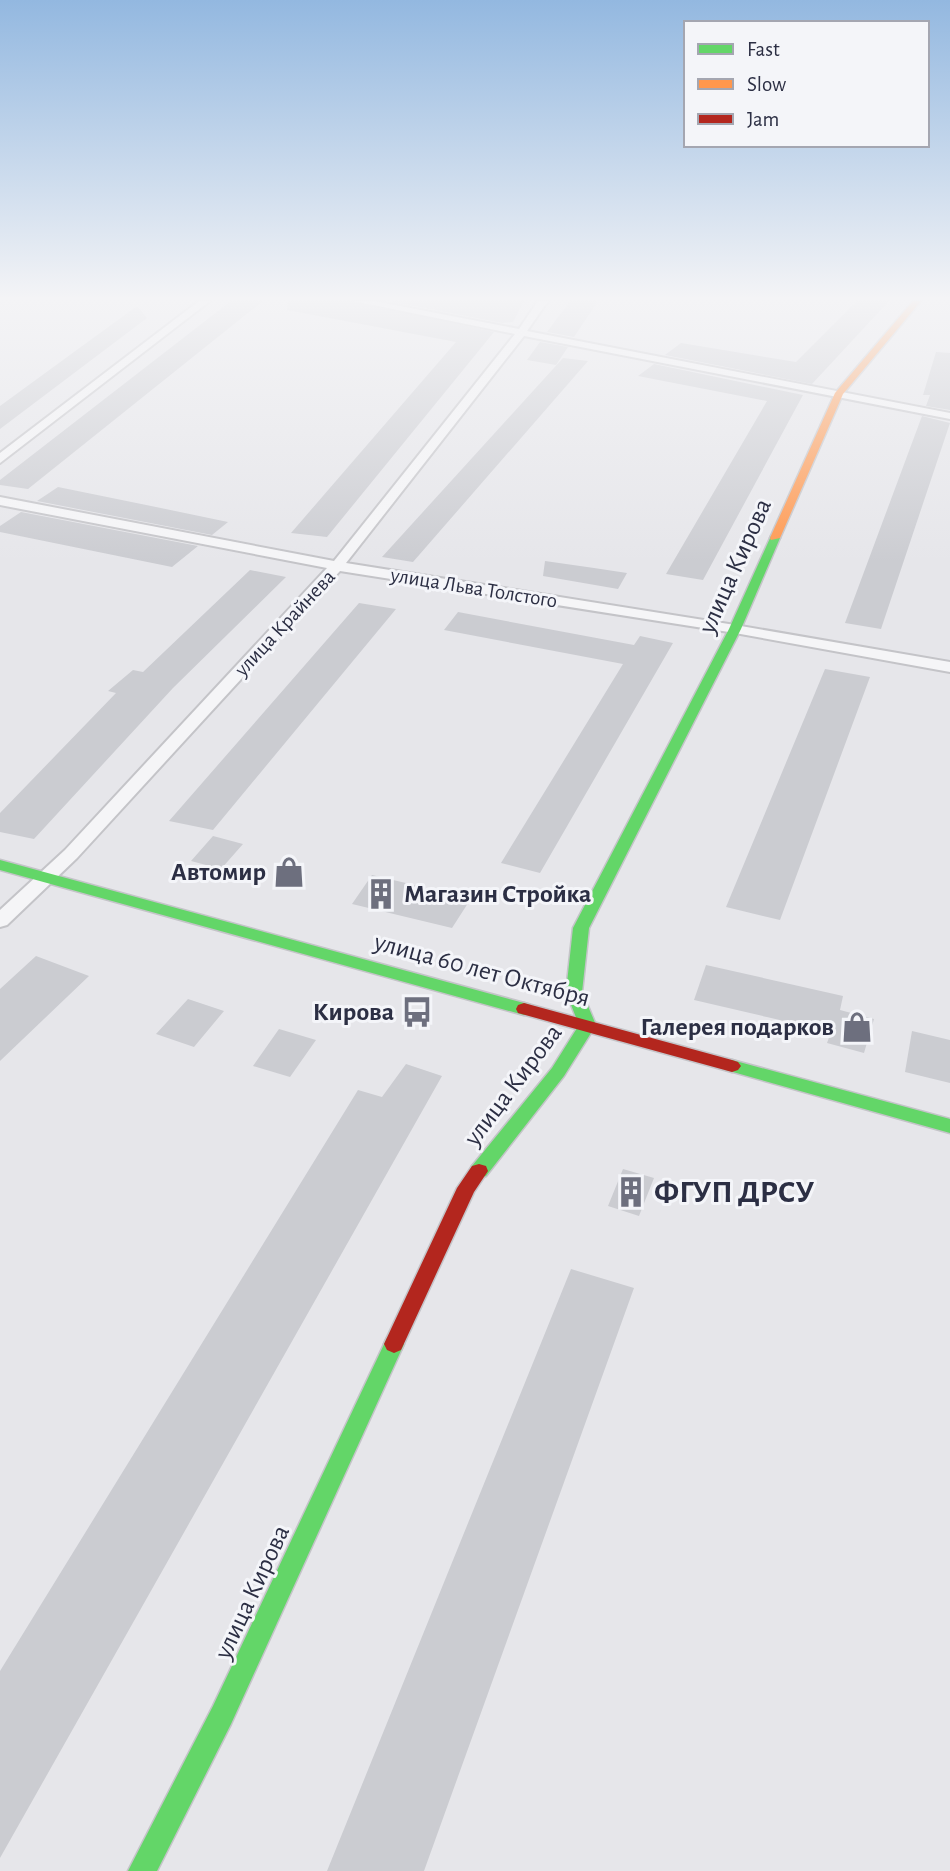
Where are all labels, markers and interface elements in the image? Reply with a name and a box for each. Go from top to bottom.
legend [684,21,929,147]
text: Fast [747,39,780,60]
text: Slow [747,74,786,95]
text: Jam [747,109,779,130]
street label: улица Кирова [693,495,776,638]
street label: улица Льва Толстого [388,564,559,612]
street label: улица Крайнева [230,566,340,681]
shop icon: Автомир [272,855,306,889]
place label: Автомир [171,859,266,885]
building icon: Магазин Стройка [364,877,398,911]
place label: Магазин Стройка [404,881,591,907]
street label: улица 60 лет Октября [370,928,593,1011]
bus stop icon: Кирова [400,995,434,1029]
place label: Кирова [313,999,394,1025]
shop icon: Галерея подарков [840,1010,874,1044]
place label: Галерея подарков [640,1014,834,1040]
street label: улица Кирова [459,1019,567,1151]
building icon: ФГУП ДРСУ [614,1175,648,1209]
place label: ФГУП ДРСУ [654,1176,815,1208]
street label: улица Кирова [209,1521,294,1664]

